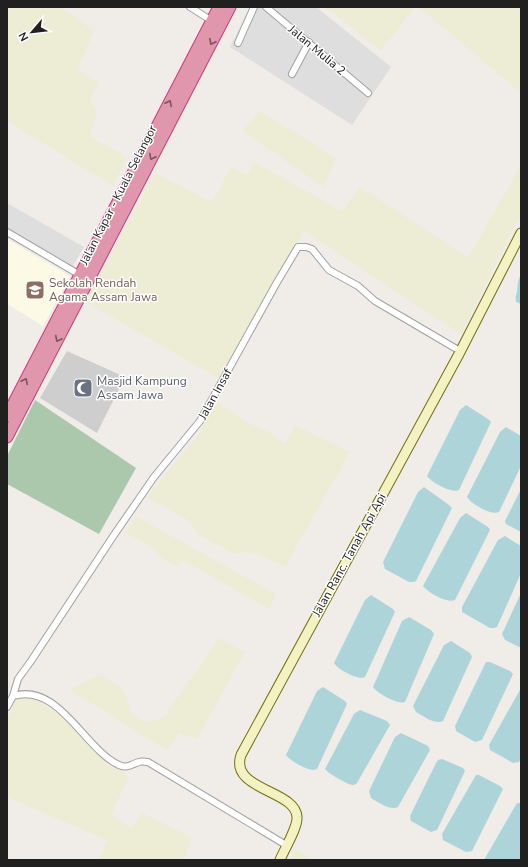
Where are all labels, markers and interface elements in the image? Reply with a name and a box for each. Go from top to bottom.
north arrow [12,12,52,52]
street label: Jalan Mulia 2 [284,21,349,79]
text: N [15,29,32,44]
one-way arrow [209,37,217,45]
one-way arrow [164,100,172,108]
street label: Jalan Kapar - Kuala Selangor [75,122,161,268]
one-way arrow [149,153,157,160]
place label: Sekolah Rendah Agama Assam Jawa [49,275,157,305]
school or university icon: Sekolah Rendah Agama Assam Jawa [24,279,46,301]
one-way arrow [55,335,63,342]
street label: Jalan Insaf [194,365,236,423]
place label: Masjid Kampung Assam Jawa [97,373,187,403]
mosque icon: Masjid Kampung Assam Jawa [72,377,94,399]
one-way arrow [20,378,28,385]
street label: Jalan Ranc. Tanah Api Api [308,490,390,620]

